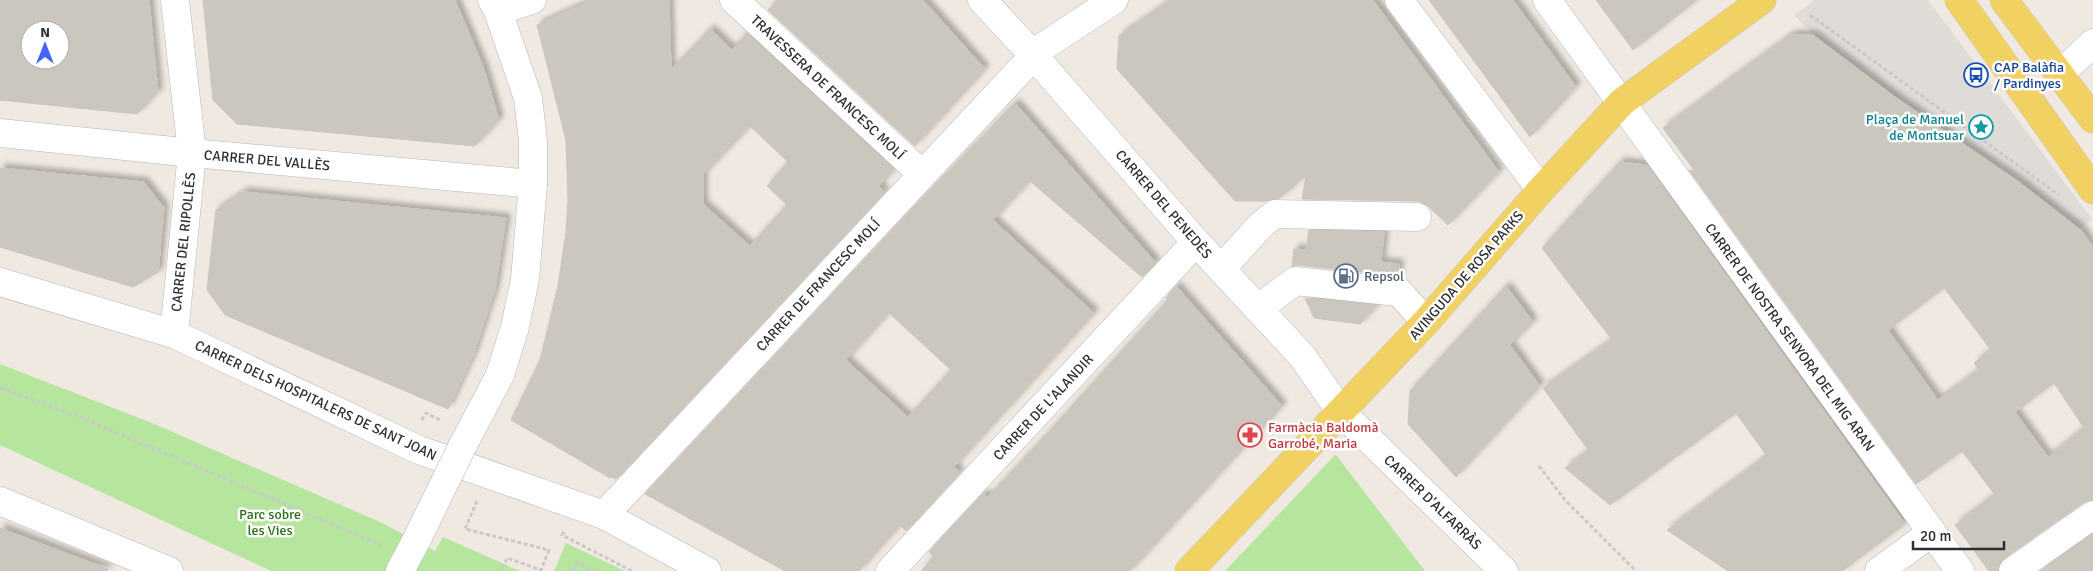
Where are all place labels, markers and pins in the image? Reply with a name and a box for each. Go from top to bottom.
place label: CAP Balàfia / Pardinyes [1994,59,2064,92]
bus stop icon: CAP Balàfia / Pardinyes [1963,62,1989,88]
place label: Plaça de Manuel de Montsuar [1866,111,1965,144]
place icon: Plaça de Manuel de Montsuar [1968,114,1994,140]
fuel station icon: Repsol [1333,263,1359,289]
place label: Repsol [1364,268,1404,285]
place label: Farmàcia Baldomà Garrobé, Maria [1268,419,1379,452]
pharmacy icon: Farmàcia Baldomà Garrobé, Maria [1237,422,1263,448]

